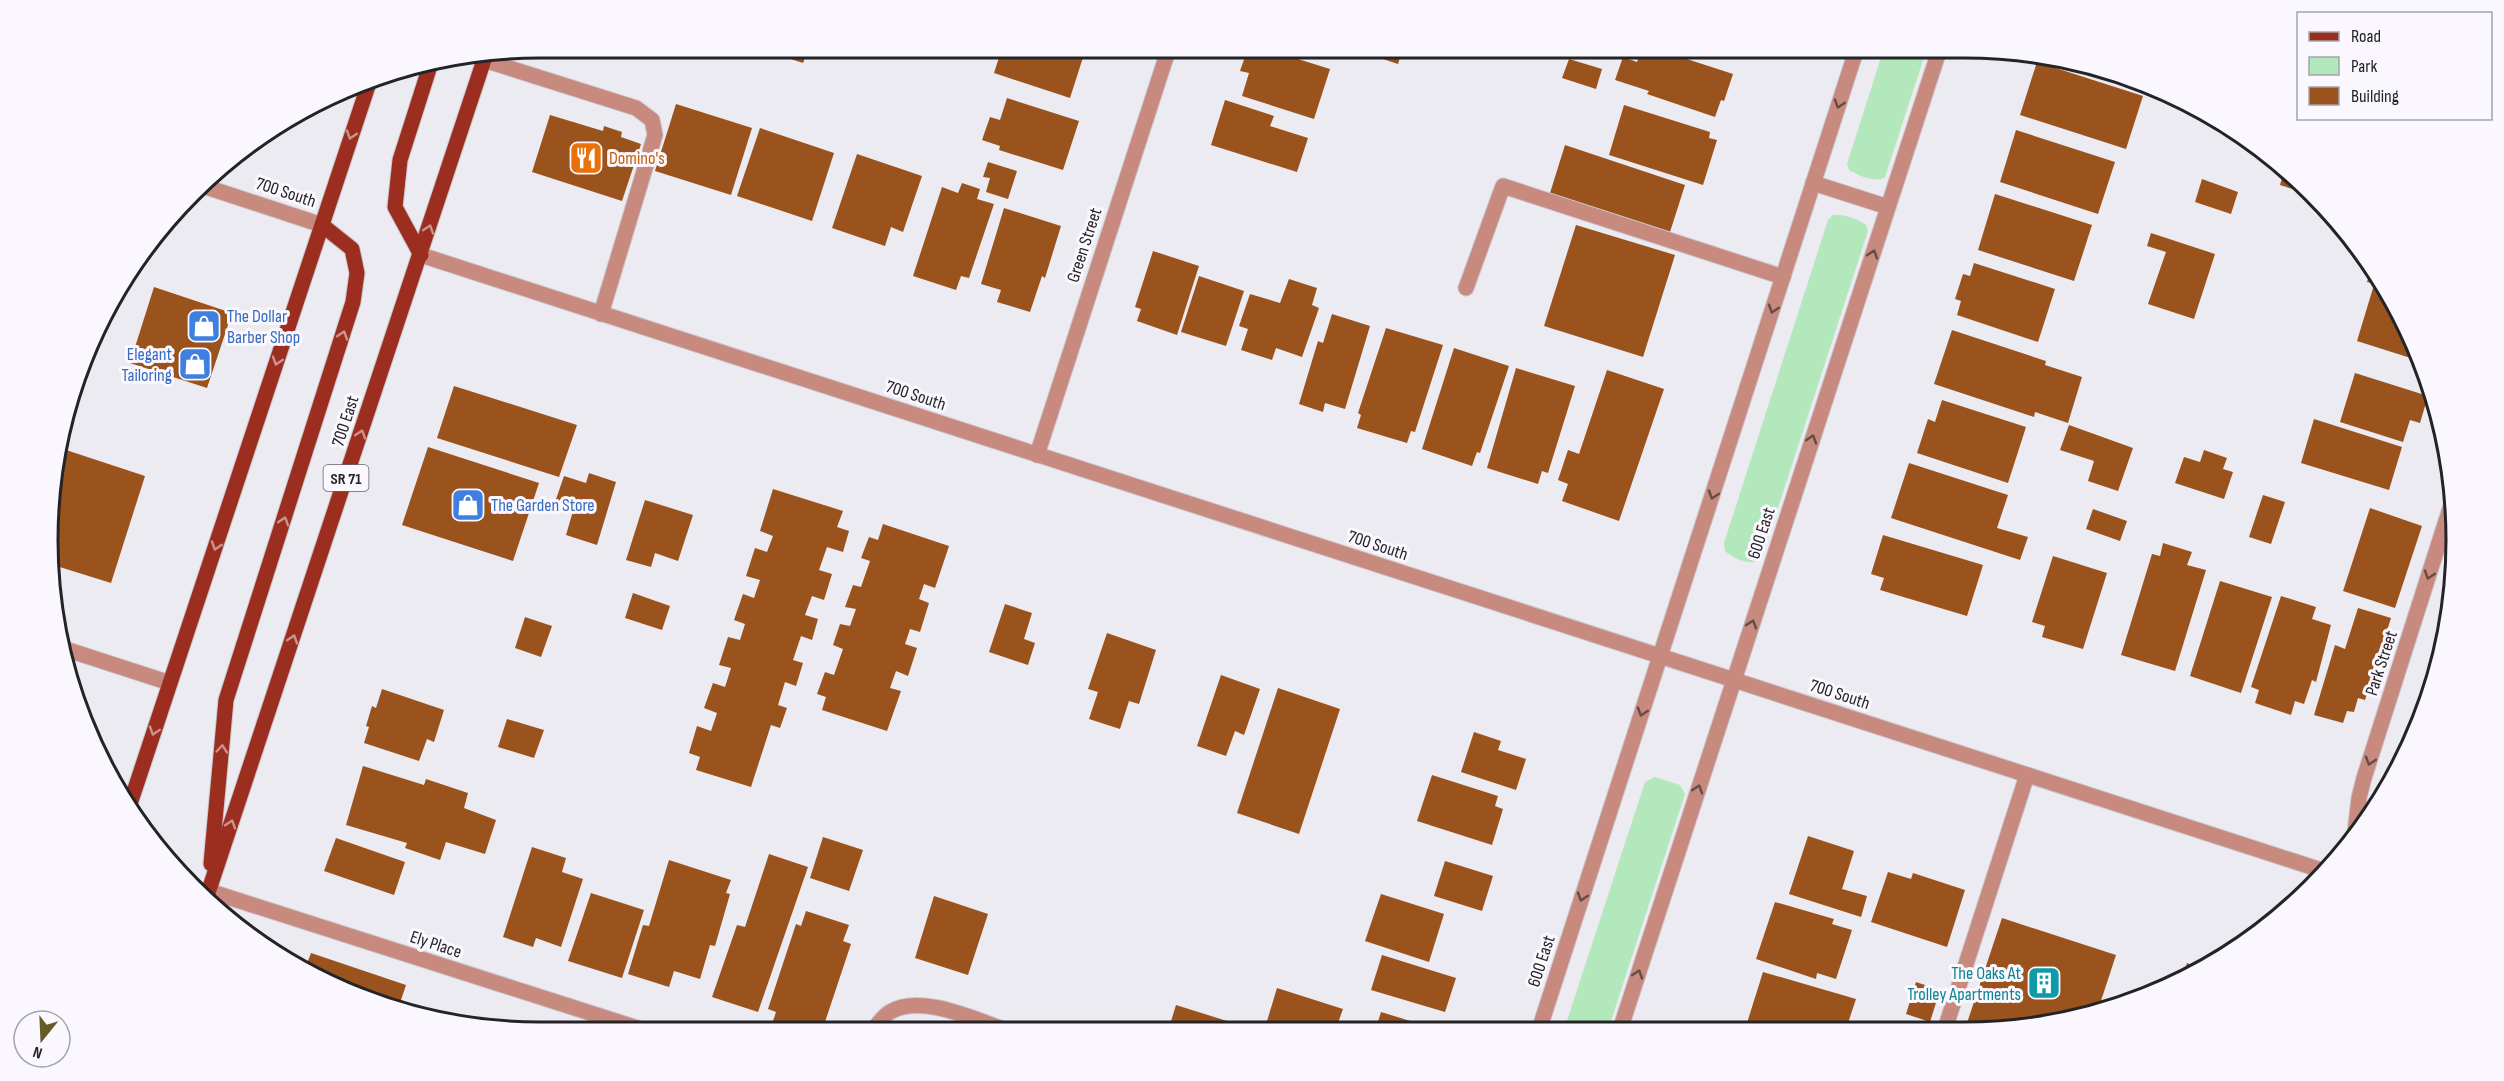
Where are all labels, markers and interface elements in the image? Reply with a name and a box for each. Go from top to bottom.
legend [2297,12,2492,120]
text: Road [2351,26,2381,47]
text: Park [2351,56,2377,77]
text: Building [2351,86,2399,107]
one-way arrow [1834,98,1846,109]
one-way arrow [346,129,359,140]
restaurant icon: Domino's [568,140,604,176]
place label: Domino's [609,148,665,169]
street label: 700 South [253,173,319,212]
street label: Green Street [1063,205,1107,285]
one-way arrow [422,224,435,235]
one-way arrow [1865,249,1878,260]
one-way arrow [1767,303,1780,314]
place label: The Dollar Barber Shop [227,306,300,348]
shop icon: The Dollar Barber Shop [186,308,222,344]
one-way arrow [336,330,348,341]
place label: Elegant Tailoring [121,344,173,386]
shop icon: Elegant Tailoring [177,346,213,382]
one-way arrow [272,355,284,365]
street label: 700 South [883,376,949,415]
street label: 700 East [327,393,364,449]
one-way arrow [354,429,367,440]
one-way arrow [1805,434,1817,445]
road number: SR 71 [324,465,368,491]
shop icon: The Garden Store [450,487,486,523]
one-way arrow [1707,489,1720,500]
place label: The Garden Store [491,495,595,516]
street label: 600 East [1743,504,1780,562]
one-way arrow [276,516,289,527]
street label: 700 South [1345,526,1411,565]
one-way arrow [210,540,223,550]
one-way arrow [2424,569,2436,580]
one-way arrow [1744,619,1757,630]
street label: Park Street [2361,627,2402,698]
one-way arrow [286,634,298,645]
street label: 700 South [1807,675,1873,714]
one-way arrow [1637,706,1649,717]
one-way arrow [149,725,161,736]
one-way arrow [215,744,228,753]
one-way arrow [2365,755,2377,766]
one-way arrow [1691,784,1703,795]
one-way arrow [224,819,237,830]
one-way arrow [1577,891,1589,902]
street label: Ely Place [407,926,464,963]
street label: 600 East [1523,932,1560,990]
place label: The Oaks At Trolley Apartments [1907,963,2021,1005]
building icon: The Oaks At Trolley Apartments [2026,965,2062,1001]
one-way arrow [1631,969,1643,980]
north arrow [12,1009,72,1069]
text: N [31,1041,45,1062]

